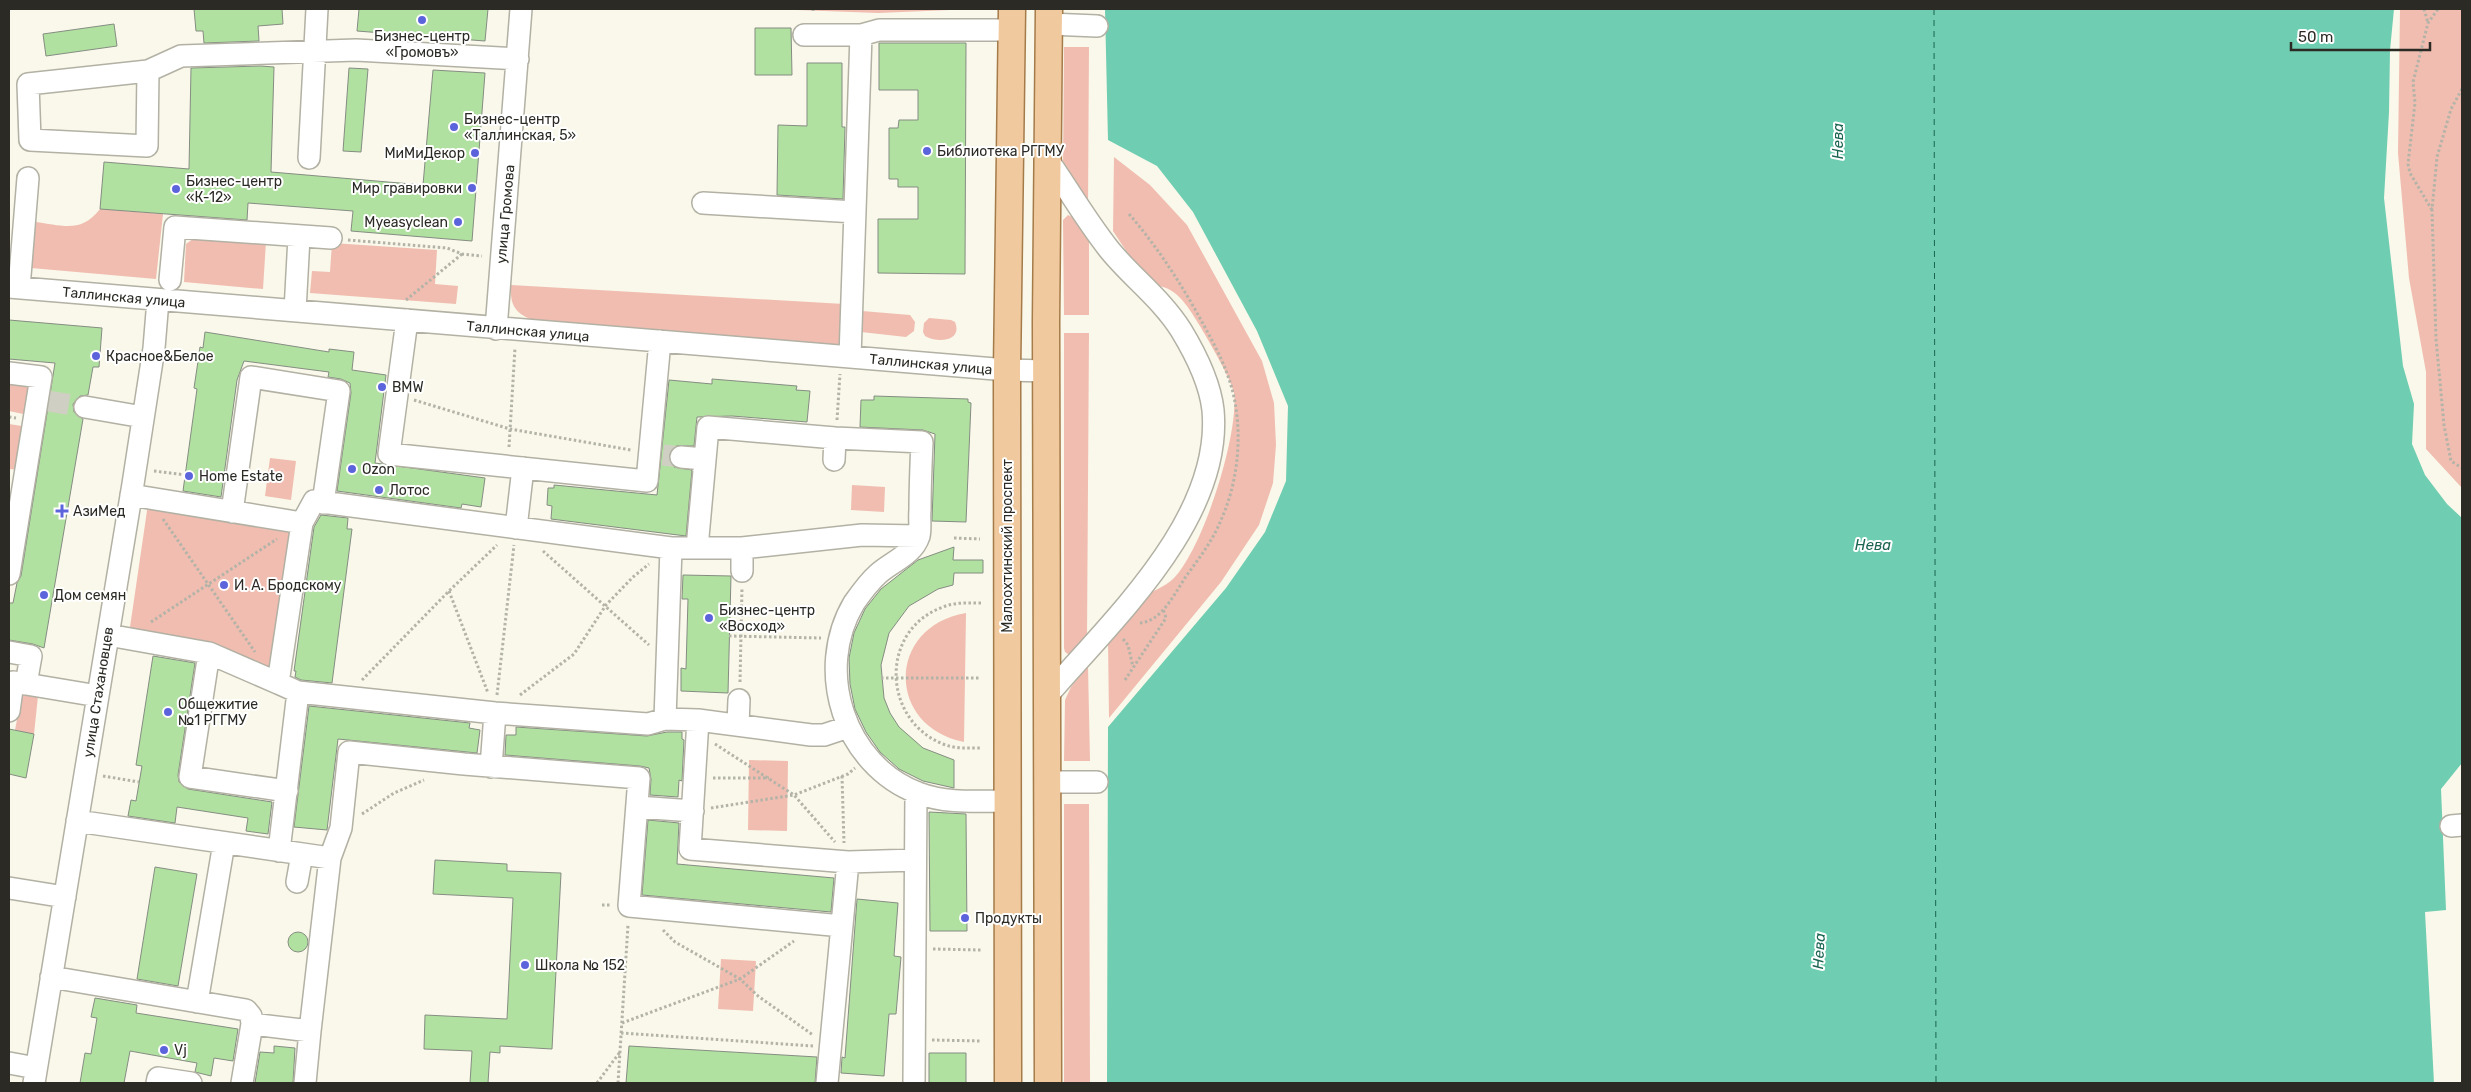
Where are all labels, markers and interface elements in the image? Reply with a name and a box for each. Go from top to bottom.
marker: Бизнес-центр «Громовъ» [416,14,428,26]
scale bar [2291,20,2430,52]
place label: Бизнес-центр «Громовъ» [374,28,470,61]
text: 50 m [2298,28,2333,46]
place label: Бизнес-центр «Таллинская, 5» [464,111,576,144]
marker: Бизнес-центр «Таллинская, 5» [448,121,460,133]
water label: Нева [1829,123,1847,159]
place label: Библиотека РГГМУ [937,143,1065,160]
place label: МиМиДекор [384,145,465,162]
marker: Библиотека РГГМУ [921,145,933,157]
marker: МиМиДекор [469,147,481,159]
street label: улица Громова [493,164,518,264]
place label: Бизнес-центр «К-12» [186,173,282,206]
place label: Мир гравировки [352,180,462,197]
marker: Мир гравировки [466,182,478,194]
marker: Бизнес-центр «К-12» [170,183,182,195]
place label: Myeasyclean [364,214,448,231]
marker: Myeasyclean [452,216,464,228]
street label: Таллинская улица [62,284,186,311]
street label: Таллинская улица [466,318,590,345]
place label: Красное&Белое [106,348,214,365]
marker: Красное&Белое [90,350,102,362]
street label: Таллинская улица [869,351,993,378]
place label: BMW [392,379,424,396]
marker: BMW [376,381,388,393]
street label: Малоохтинский проспект [999,459,1016,633]
place label: Ozon [362,461,395,478]
marker: Ozon [346,463,358,475]
place label: Home Estate [199,468,283,485]
marker: Home Estate [183,470,195,482]
place label: Лотос [389,482,430,499]
marker: Лотос [373,484,385,496]
place label: АзиМед [73,503,125,520]
marker: АзиМед [55,504,69,518]
water label: Нева [1855,536,1891,554]
place label: И. А. Бродскому [234,577,342,594]
marker: И. А. Бродскому [218,579,230,591]
place label: Дом семян [54,587,126,604]
marker: Дом семян [38,589,50,601]
place label: Бизнес-центр «Восход» [719,602,815,635]
marker: Бизнес-центр «Восход» [703,612,715,624]
street label: улица Стахановцев [80,625,117,759]
place label: Общежитие №1 РГГМУ [178,696,258,729]
marker: Общежитие №1 РГГМУ [162,706,174,718]
place label: Продукты [975,910,1042,927]
marker: Продукты [959,912,971,924]
water label: Нева [1809,932,1829,970]
place label: Школа № 152 [535,957,625,974]
marker: Школа № 152 [519,959,531,971]
place label: Vj [174,1042,187,1059]
marker: Vj [158,1044,170,1056]

